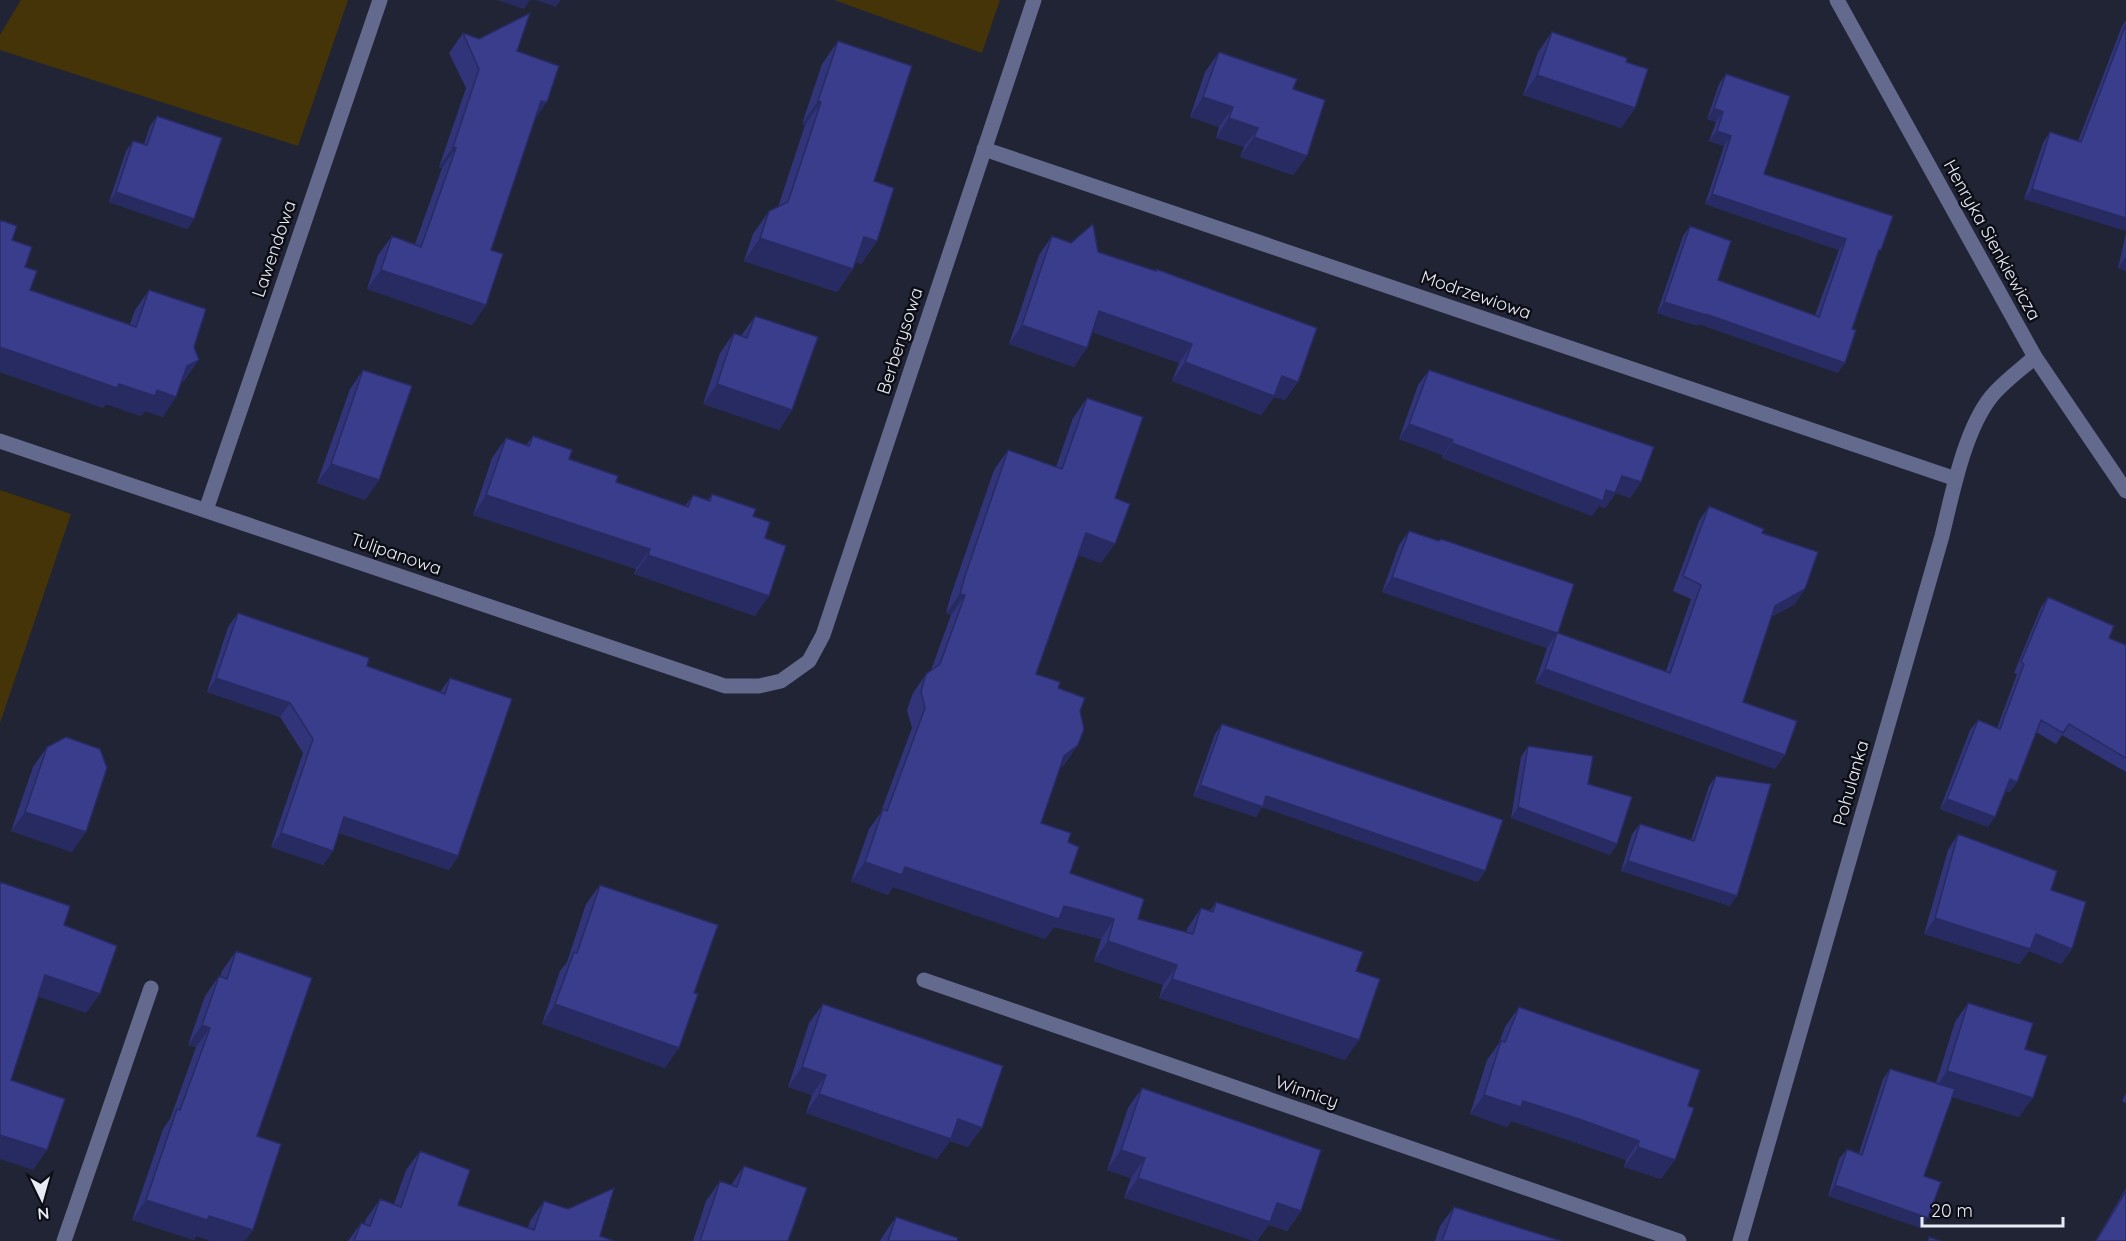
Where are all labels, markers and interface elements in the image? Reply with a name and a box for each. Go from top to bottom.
street label: Henryka Sienkiewicza [1939,155,2046,324]
street label: Lawendowa [246,197,301,300]
street label: Modrzewiowa [1418,265,1534,324]
street label: Berberysowa [871,285,928,397]
street label: Tulipanowa [348,527,445,580]
street label: Pohulanka [1827,737,1874,828]
street label: Winnicy [1272,1070,1342,1113]
north arrow [12,1169,72,1229]
scale bar [1922,1190,2063,1228]
text: 20 m [1931,1199,1973,1222]
text: N [37,1203,50,1224]

